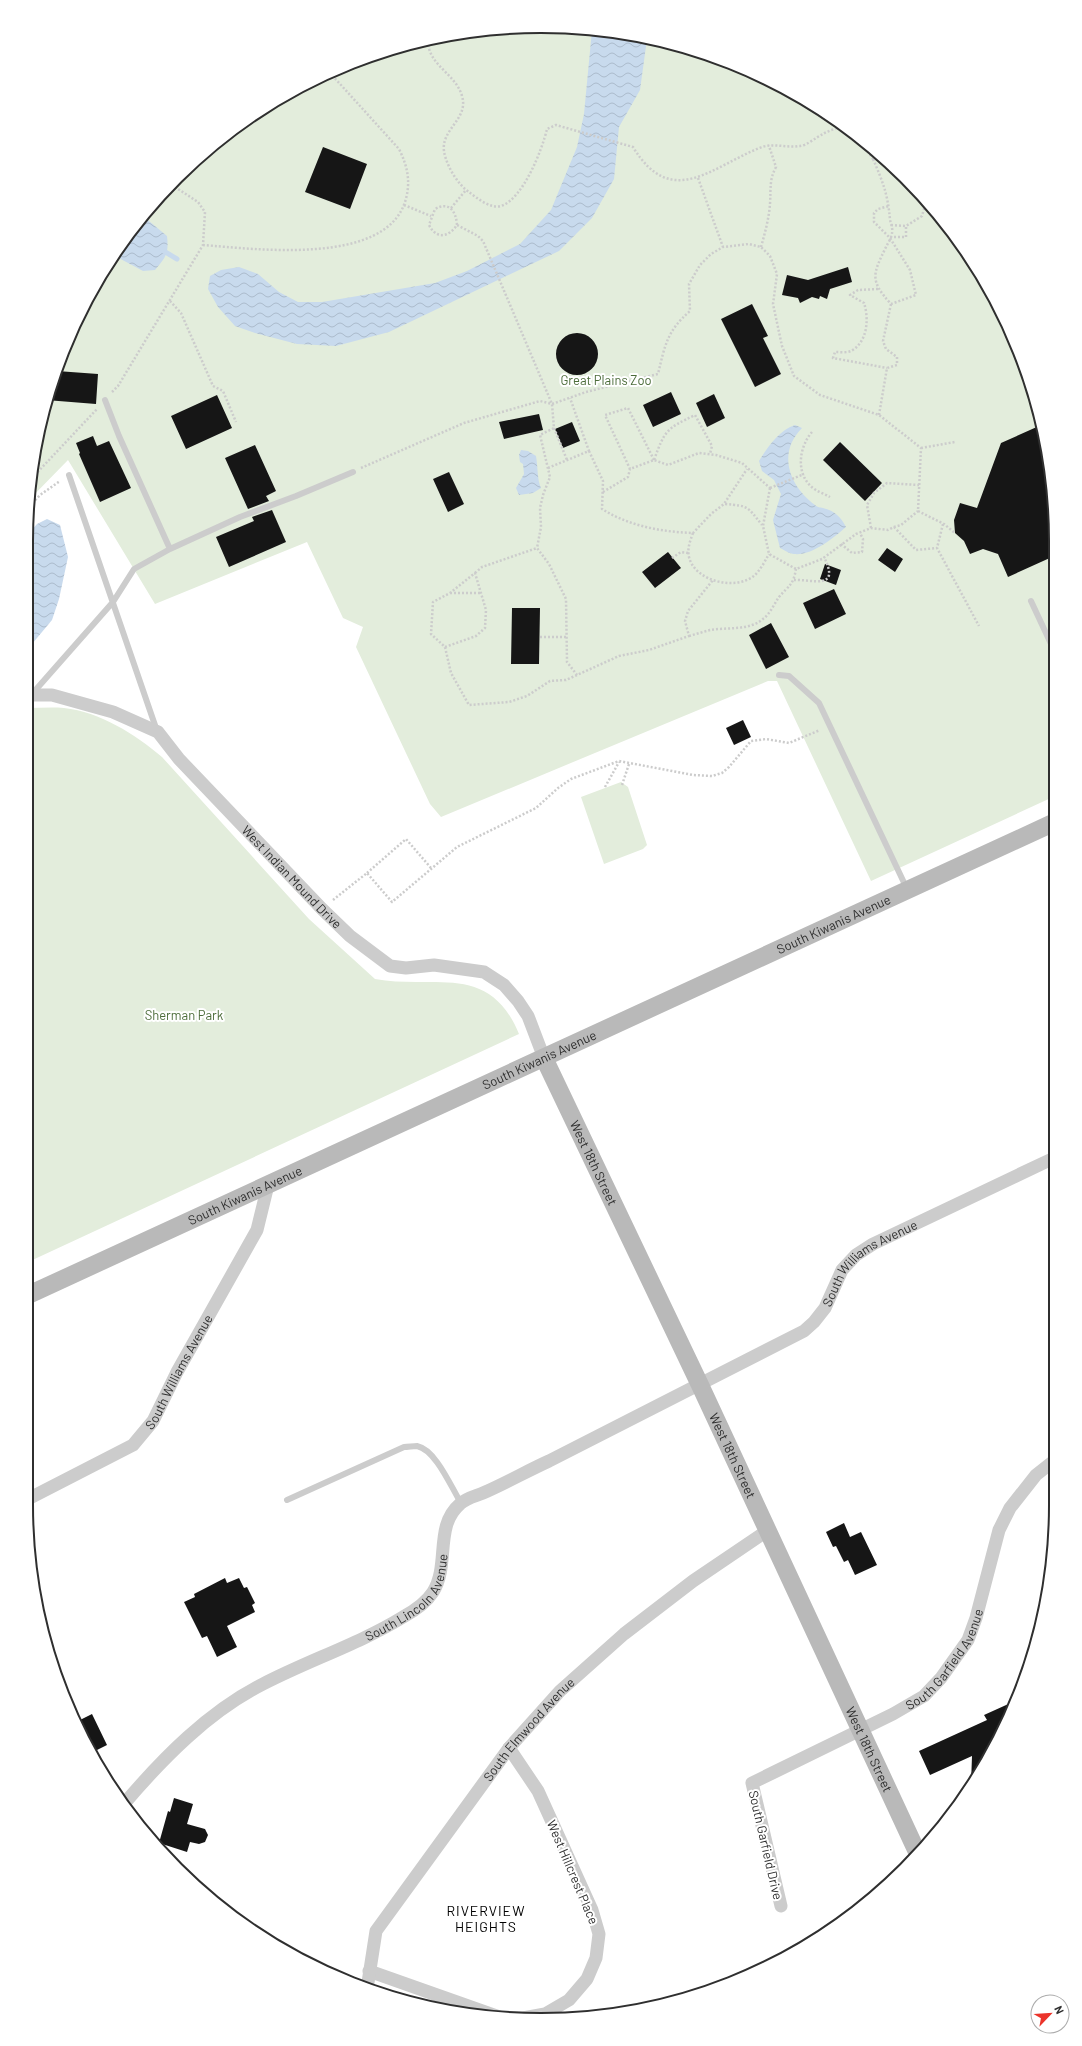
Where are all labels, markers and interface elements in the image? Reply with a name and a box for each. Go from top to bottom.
park label: Great Plains Zoo [560,372,652,388]
street label: West Indian Mound Drive [238,822,345,932]
street label: South Kiwanis Avenue [774,891,893,957]
park label: Sherman Park [145,1007,224,1023]
street label: South Kiwanis Avenue [480,1026,599,1093]
street label: West 18th Street [567,1118,621,1208]
street label: South Kiwanis Avenue [185,1162,305,1228]
street label: South Williams Avenue [819,1216,920,1309]
street label: South Williams Avenue [141,1312,216,1433]
street label: West 18th Street [706,1410,759,1501]
street label: South Lincoln Avenue [362,1553,451,1644]
street label: South Garfield Avenue [902,1607,986,1713]
street label: South Elmwood Avenue [480,1674,578,1784]
street label: West 18th Street [843,1704,896,1795]
street label: South Garfield Drive [746,1789,786,1901]
street label: West Hillcrest Place [544,1817,602,1927]
district label: RIVERVIEW HEIGHTS [447,1902,526,1935]
north arrow [1030,1994,1070,2034]
text: N [1052,2003,1067,2016]

